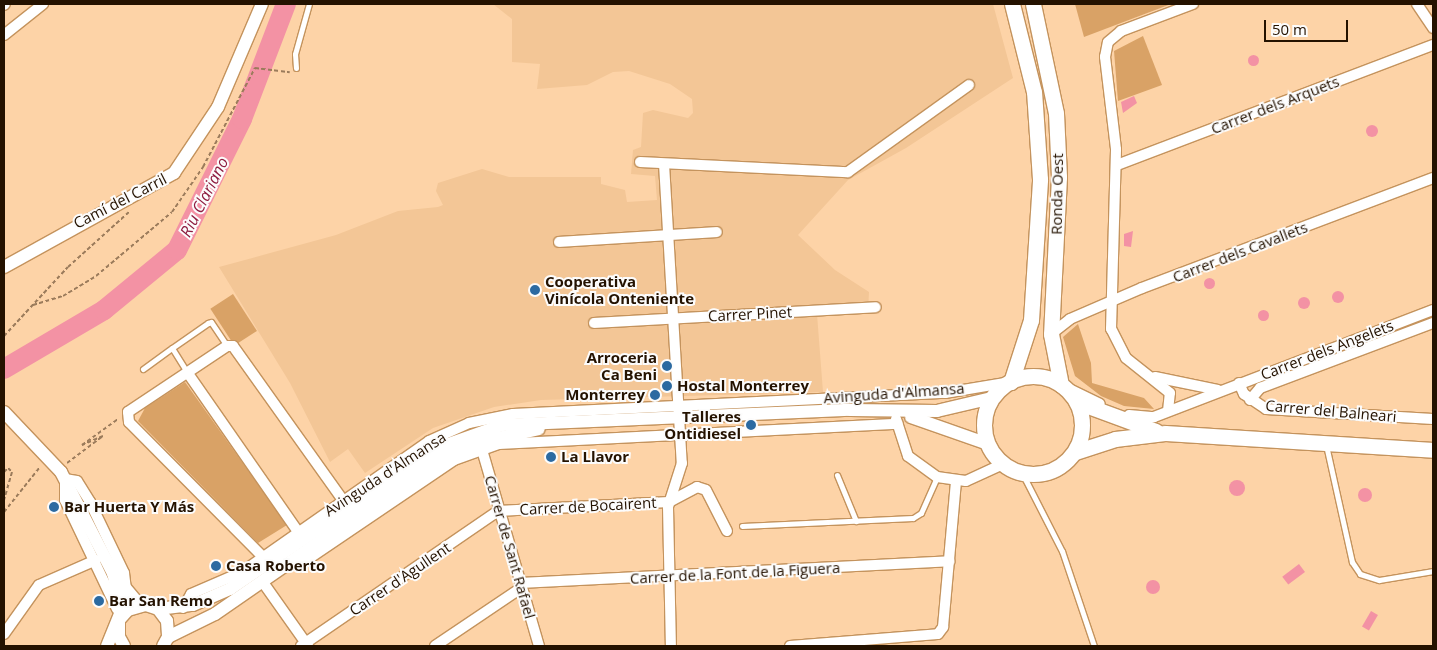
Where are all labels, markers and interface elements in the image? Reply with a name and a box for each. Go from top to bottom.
scale bar [1267,10,1351,42]
text: 50 m [1272,19,1307,39]
street label: Carrer dels Arquets [1208,72,1342,138]
street label: Ronda Oest [1047,153,1067,235]
water label: Riu Clariano [176,154,232,240]
street label: Camí del Carril [70,170,170,232]
street label: Carrer dels Cavallets [1170,218,1310,286]
place label: Cooperativa Vinícola Onteniente [545,272,694,307]
marker: Cooperativa Vinícola Onteniente [529,284,541,296]
street label: Carrer Pinet [707,303,793,325]
street label: Carrer dels Angelets [1258,316,1396,384]
place label: Arroceria Ca Beni [587,348,657,383]
marker: Arroceria Ca Beni [661,360,673,372]
place label: Hostal Monterrey [677,377,809,395]
street label: Avinguda d'Almansa [823,379,965,407]
marker: Hostal Monterrey [661,380,673,392]
place label: Monterrey [565,386,645,404]
marker: Monterrey [649,389,661,401]
street label: Carrer del Balneari [1265,396,1397,426]
place label: Talleres Ontidiesel [664,407,741,442]
marker: Talleres Ontidiesel [745,419,757,431]
street label: Avinguda d'Almansa [321,428,449,520]
place label: La Llavor [561,448,629,466]
marker: La Llavor [545,451,557,463]
street label: Carrer de Sant Rafael [481,473,539,621]
street label: Carrer de Bocairent [519,493,657,519]
place label: Bar Huerta Y Más [64,498,194,516]
marker: Bar Huerta Y Más [48,501,60,513]
street label: Carrer d'Agullent [346,538,454,620]
place label: Casa Roberto [226,557,325,575]
street label: Carrer de la Font de la Figuera [629,559,841,587]
marker: Casa Roberto [210,560,222,572]
place label: Bar San Remo [109,592,213,610]
marker: Bar San Remo [93,595,105,607]

